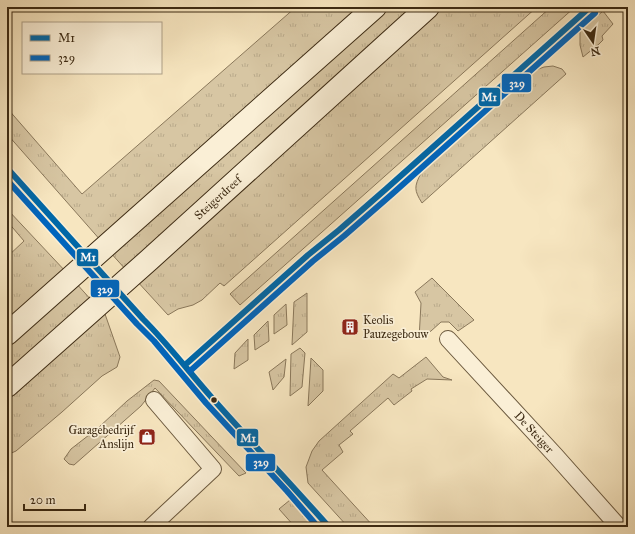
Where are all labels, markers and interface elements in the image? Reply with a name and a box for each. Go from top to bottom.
legend [22,22,162,74]
north arrow [573,22,613,62]
text: M1 [58,31,75,45]
text: N [588,44,601,59]
text: 329 [58,51,75,65]
line badge: 329 [501,73,532,93]
text: 329 [509,77,525,91]
line badge: M1 [478,87,501,107]
text: M1 [481,91,497,104]
street label: Steigerdreef [191,171,246,222]
line badge: M1 [76,248,99,267]
text: M1 [80,251,96,264]
line badge: 329 [90,279,120,298]
text: 329 [97,283,113,297]
place label: Keolis Pauzegebouw [363,313,429,342]
building icon: Keolis Pauzegebouw [340,317,360,337]
unlabelled marker [209,395,219,405]
street label: De Steiger [511,409,557,456]
place label: Garagebedrijf Anslijn [68,423,136,451]
shop icon: Garagebedrijf Anslijn [137,427,157,447]
line badge: M1 [236,428,259,447]
text: M1 [240,432,256,445]
line badge: 329 [245,453,276,472]
text: 329 [253,456,269,470]
scale bar [24,486,85,512]
text: 20 m [30,493,56,507]

